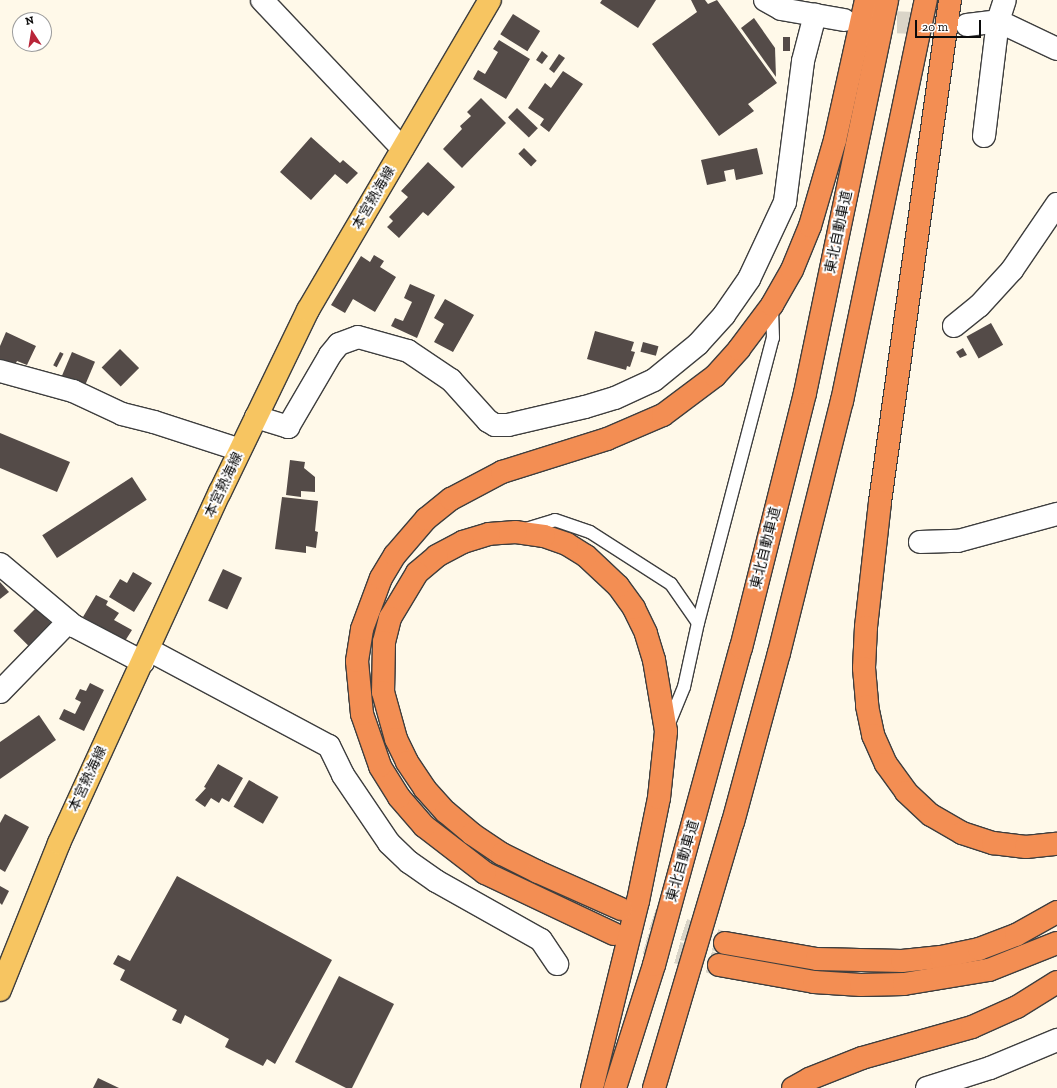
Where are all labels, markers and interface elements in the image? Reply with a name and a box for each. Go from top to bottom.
north arrow [12,12,52,52]
scale bar [917,12,983,38]
text: N [24,14,35,28]
text: 20 m [922,20,948,34]
street label: 本宮熱海線 [349,163,399,233]
street label: 東北自動車道 [822,189,856,275]
street label: 本宮熱海線 [202,450,246,520]
street label: 東北自動車道 [748,505,784,591]
street label: 本宮熱海線 [66,744,110,814]
street label: 東北自動車道 [663,818,703,904]

